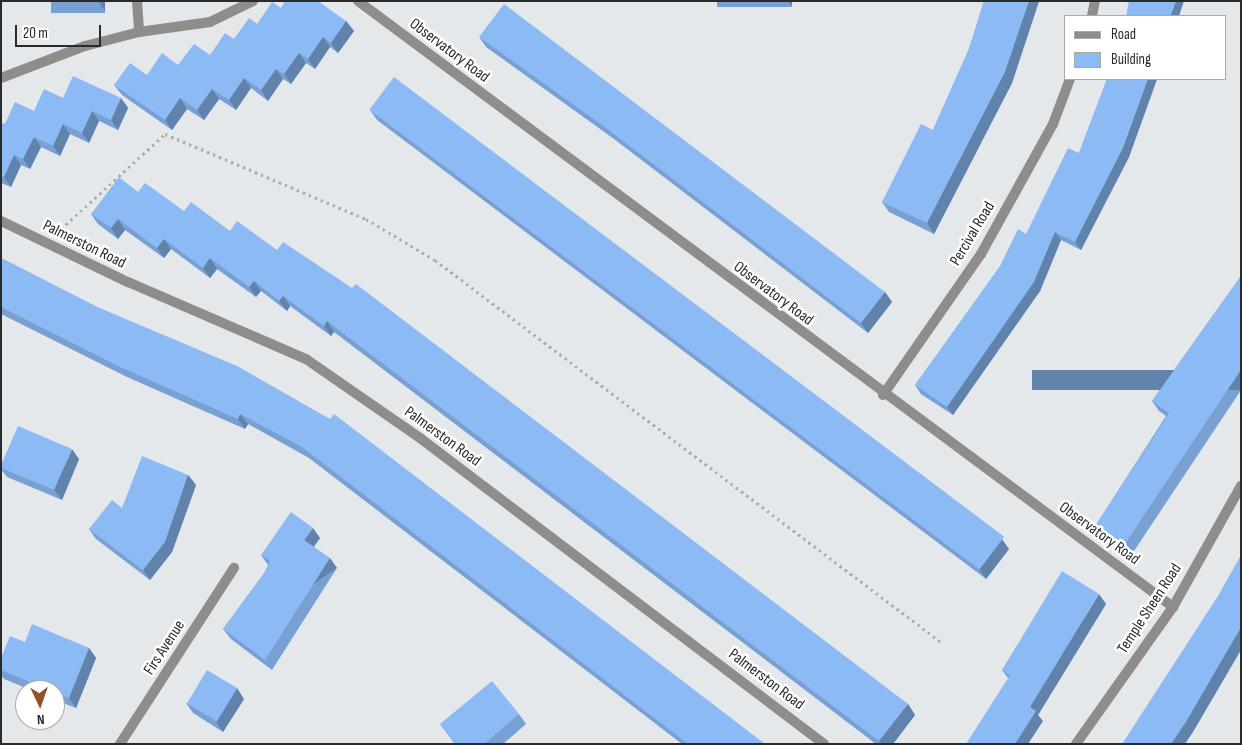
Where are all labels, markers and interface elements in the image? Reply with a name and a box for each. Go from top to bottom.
scale bar [18,15,104,47]
street label: Observatory Road [405,15,493,87]
legend [1064,15,1227,80]
text: 20 m [23,24,48,43]
text: Road [1111,25,1136,44]
text: Building [1111,50,1151,69]
street label: Percival Road [946,199,1000,269]
street label: Palmerston Road [39,217,129,273]
street label: Observatory Road [729,258,817,330]
street label: Palmerston Road [400,403,484,471]
street label: Observatory Road [1055,498,1143,570]
street label: Temple Sheen Road [1114,560,1186,658]
street label: Firs Avenue [140,617,190,679]
street label: Palmerston Road [724,645,808,715]
north arrow [15,680,65,730]
text: N [37,711,45,728]

